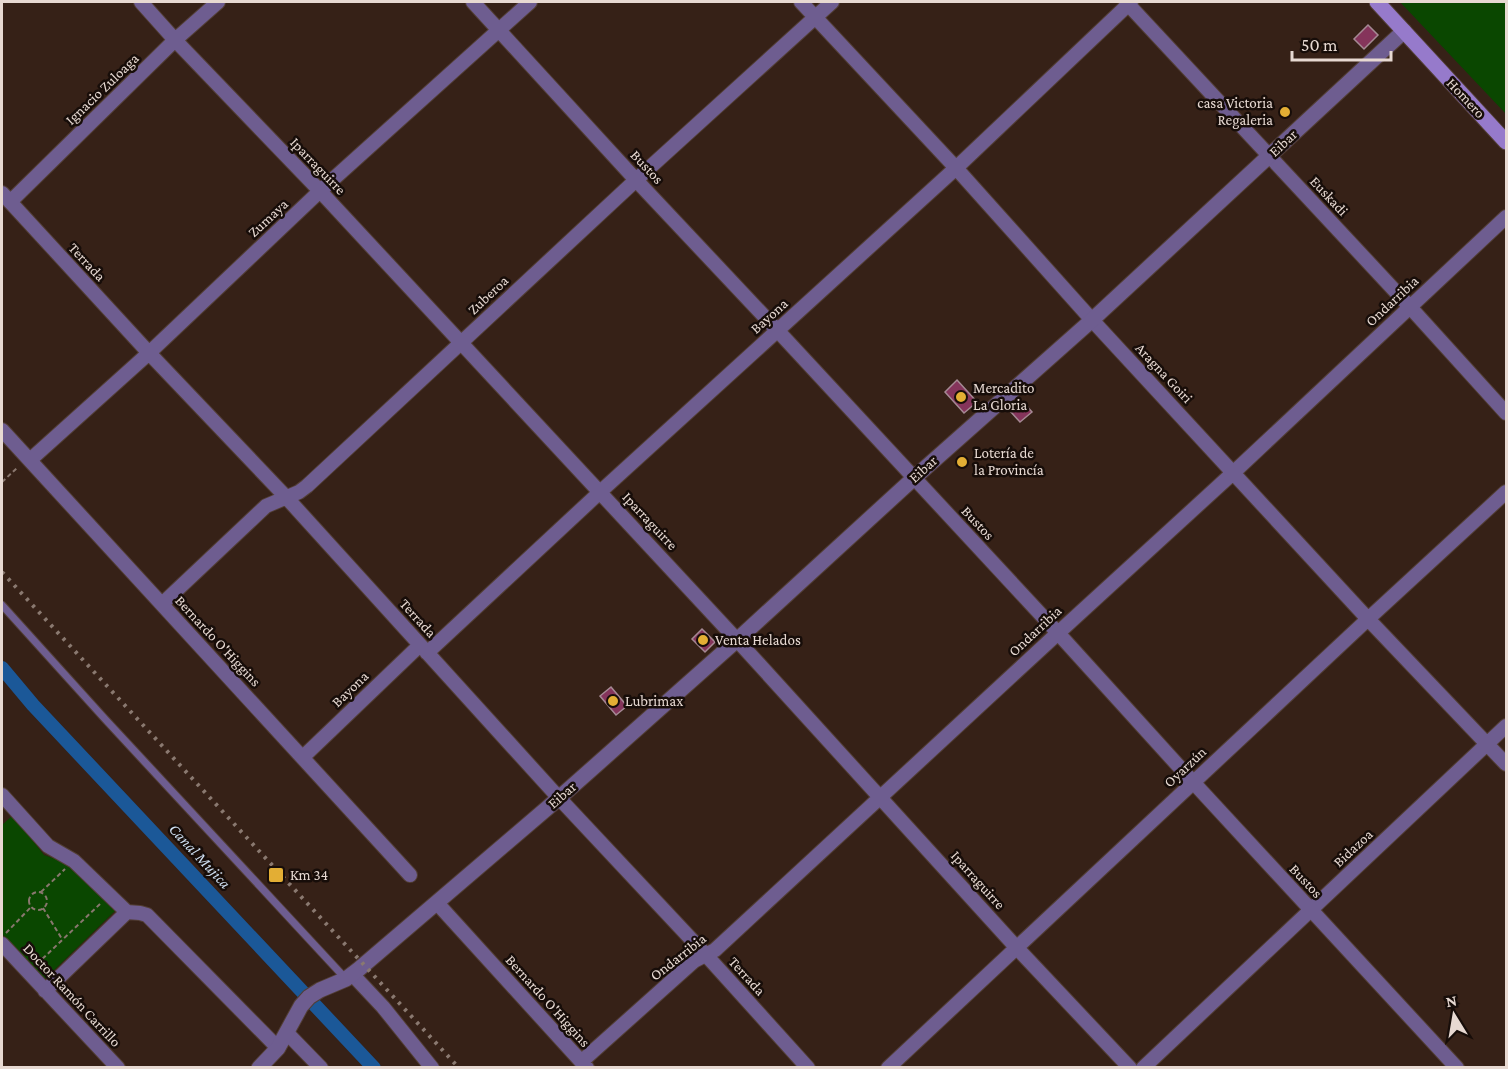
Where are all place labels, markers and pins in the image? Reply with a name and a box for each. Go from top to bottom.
place label: casa Victoria Regaleria [1197,95,1273,129]
marker: casa Victoria Regaleria [1278,105,1292,119]
place label: Mercadito La Gloria [973,380,1034,413]
marker: Mercadito La Gloria [954,390,968,404]
place label: Lotería de la Provincía [974,445,1044,478]
marker: Lotería de la Provincía [955,455,969,469]
place label: Venta Helados [715,632,801,648]
marker: Venta Helados [696,633,710,647]
place label: Lubrimax [625,693,683,709]
marker: Lubrimax [606,694,620,708]
marker: Km 34 [267,866,285,884]
place label: Km 34 [290,867,328,883]

